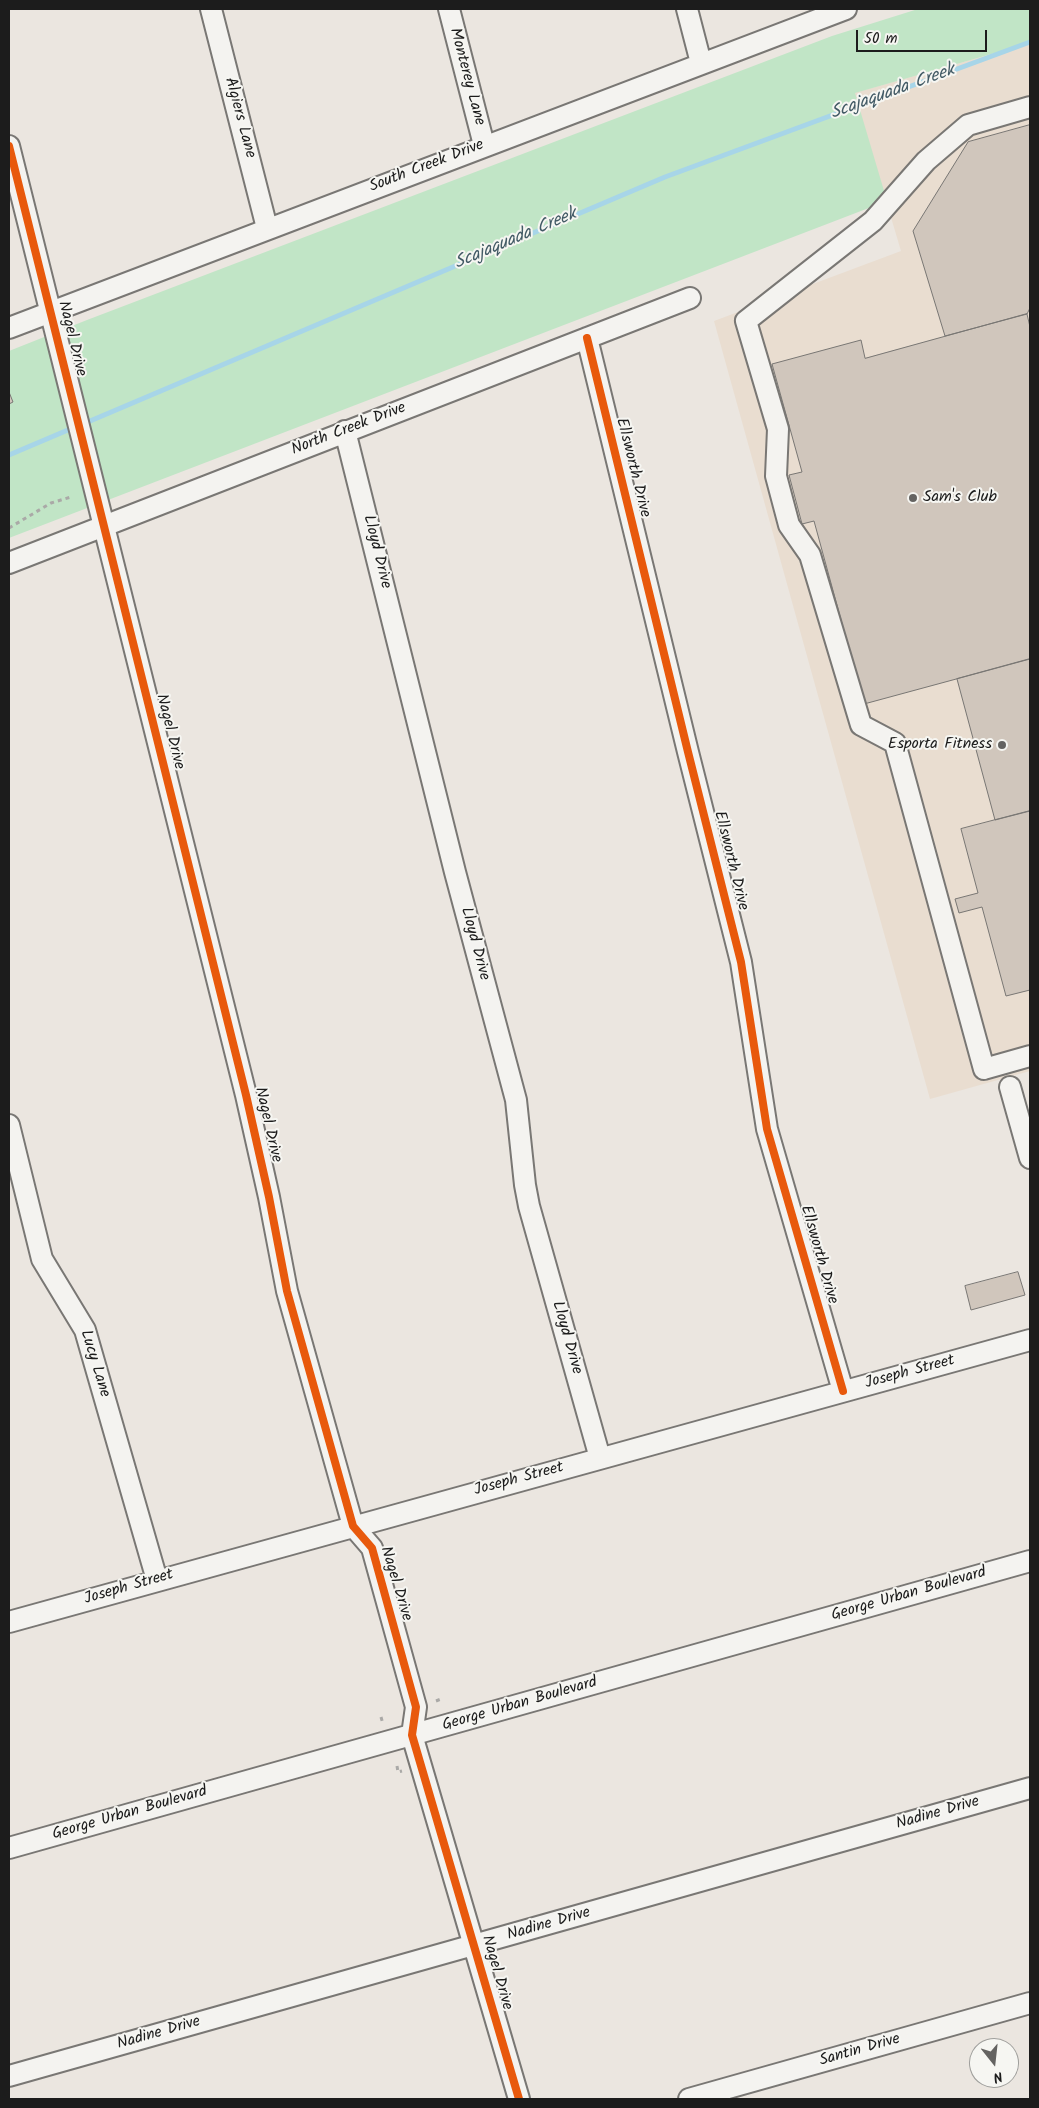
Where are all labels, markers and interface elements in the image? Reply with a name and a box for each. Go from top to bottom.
scale bar [859,20,990,52]
street label: Monterey Lane [444,26,488,128]
text: 50 m [864,27,898,51]
water label: Scajaquada Creek [828,61,958,125]
street label: Algiers Lane [219,76,259,160]
street label: South Creek Drive [367,136,487,198]
water label: Scajaquada Creek [452,205,580,275]
street label: Nagel Drive [52,299,90,379]
street label: North Creek Drive [289,399,409,461]
street label: Ellsworth Drive [610,416,654,520]
place label: Sam's Club [923,488,997,508]
marker: Sam's Club [907,492,919,504]
street label: Lloyd Drive [358,513,394,591]
street label: Nagel Drive [150,692,188,772]
place label: Esporta Fitness [888,735,992,755]
marker: Esporta Fitness [996,739,1008,751]
street label: Ellsworth Drive [708,809,752,913]
street label: Lloyd Drive [455,905,493,983]
street label: Nagel Drive [249,1085,285,1165]
street label: Ellsworth Drive [795,1203,841,1307]
street label: Lloyd Drive [546,1299,586,1377]
street label: Lucy Lane [75,1328,113,1400]
street label: Joseph Street [863,1352,957,1394]
street label: Joseph Street [472,1459,566,1501]
street label: Nagel Drive [375,1544,415,1624]
street label: George Urban Boulevard [829,1564,989,1626]
street label: Joseph Street [82,1566,176,1610]
street label: George Urban Boulevard [440,1674,600,1736]
street label: George Urban Boulevard [50,1783,210,1845]
street label: Nadine Drive [894,1793,982,1835]
street label: Nadine Drive [505,1904,593,1946]
street label: Nagel Drive [476,1933,516,2013]
street label: Nadine Drive [115,2013,203,2055]
street label: Santin Drive [818,2030,902,2072]
north arrow [969,2038,1019,2088]
text: N [991,2065,1005,2088]

